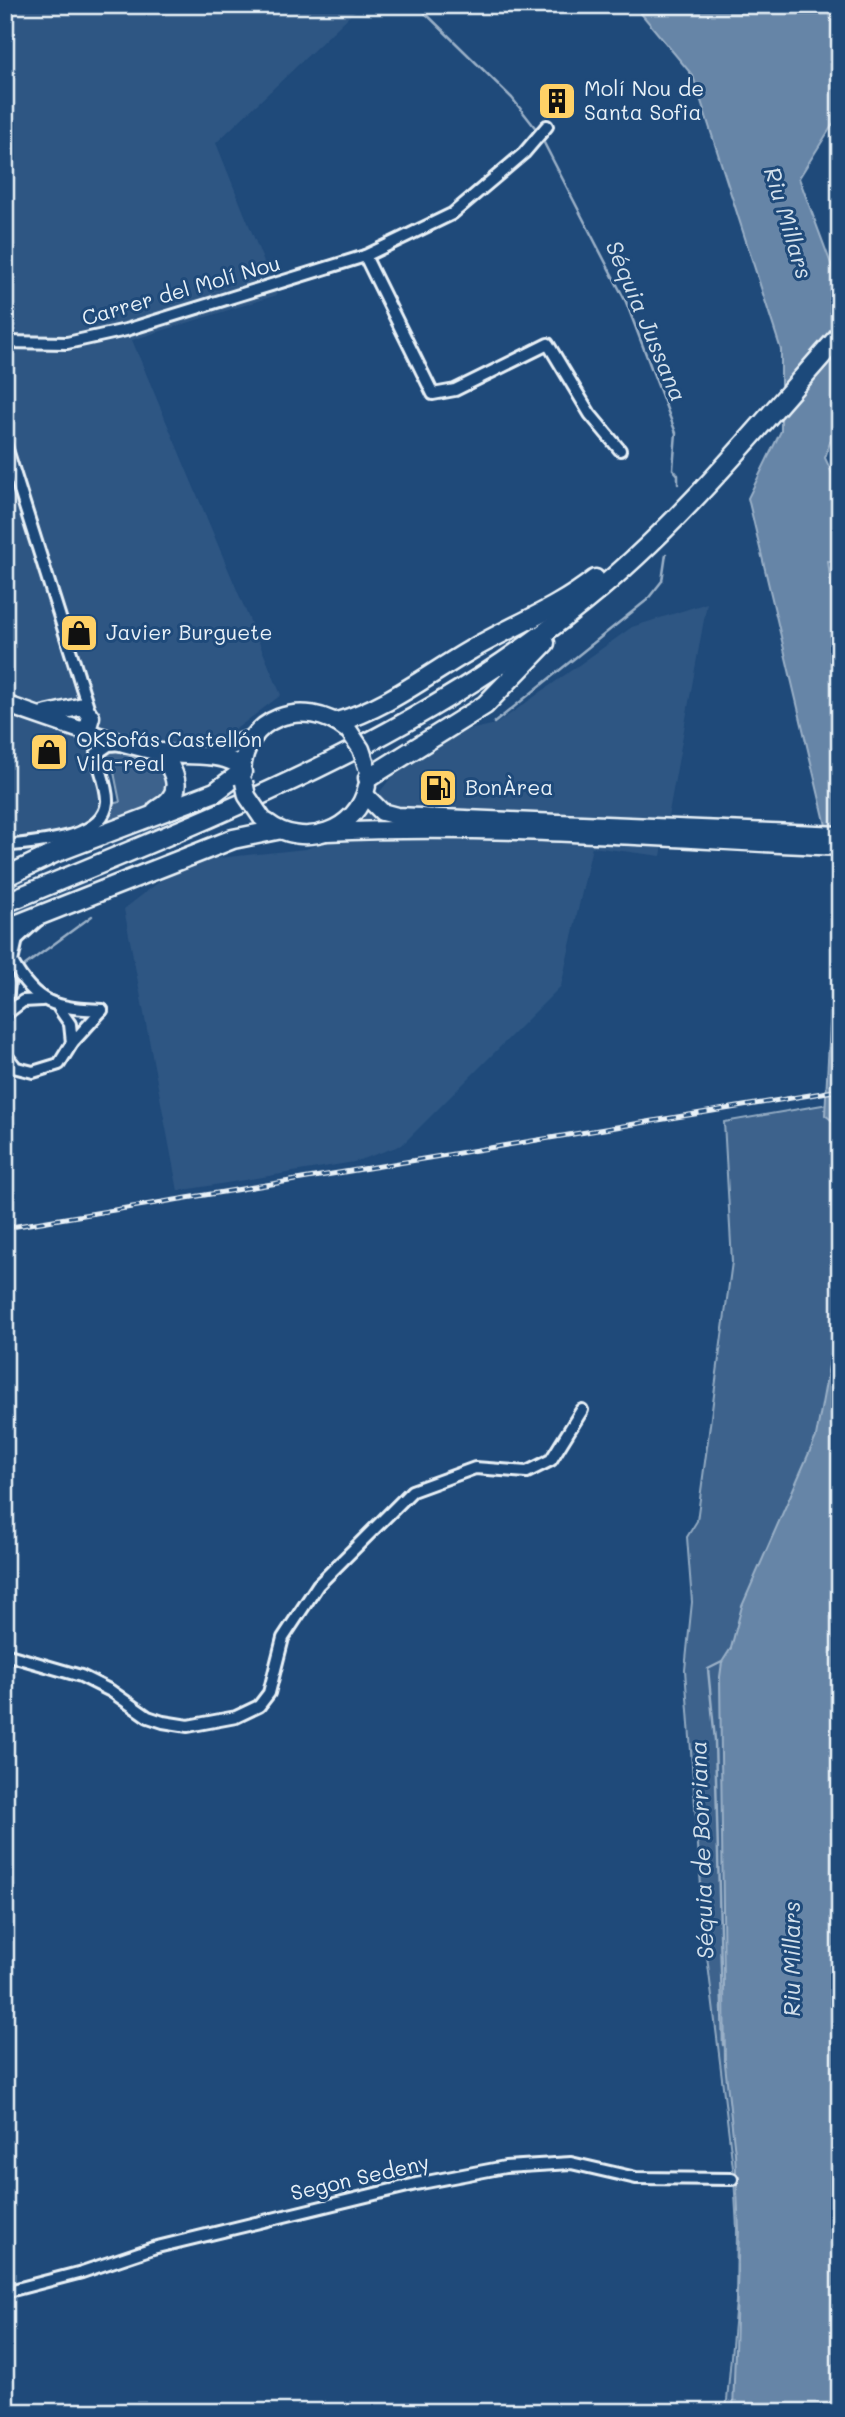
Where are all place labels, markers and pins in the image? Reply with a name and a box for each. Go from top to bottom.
place label: Molí Nou de Santa Sofia [584,74,704,125]
building icon: Molí Nou de Santa Sofia [536,80,578,122]
shop icon: Javier Burguete [58,612,100,654]
place label: Javier Burguete [106,618,272,645]
place label: OKSofás Castellón Vila-real [76,725,262,776]
shop icon: OKSofás Castellón Vila-real [28,731,70,773]
fuel station icon: BonÀrea [417,767,459,809]
place label: BonÀrea [465,773,553,800]

